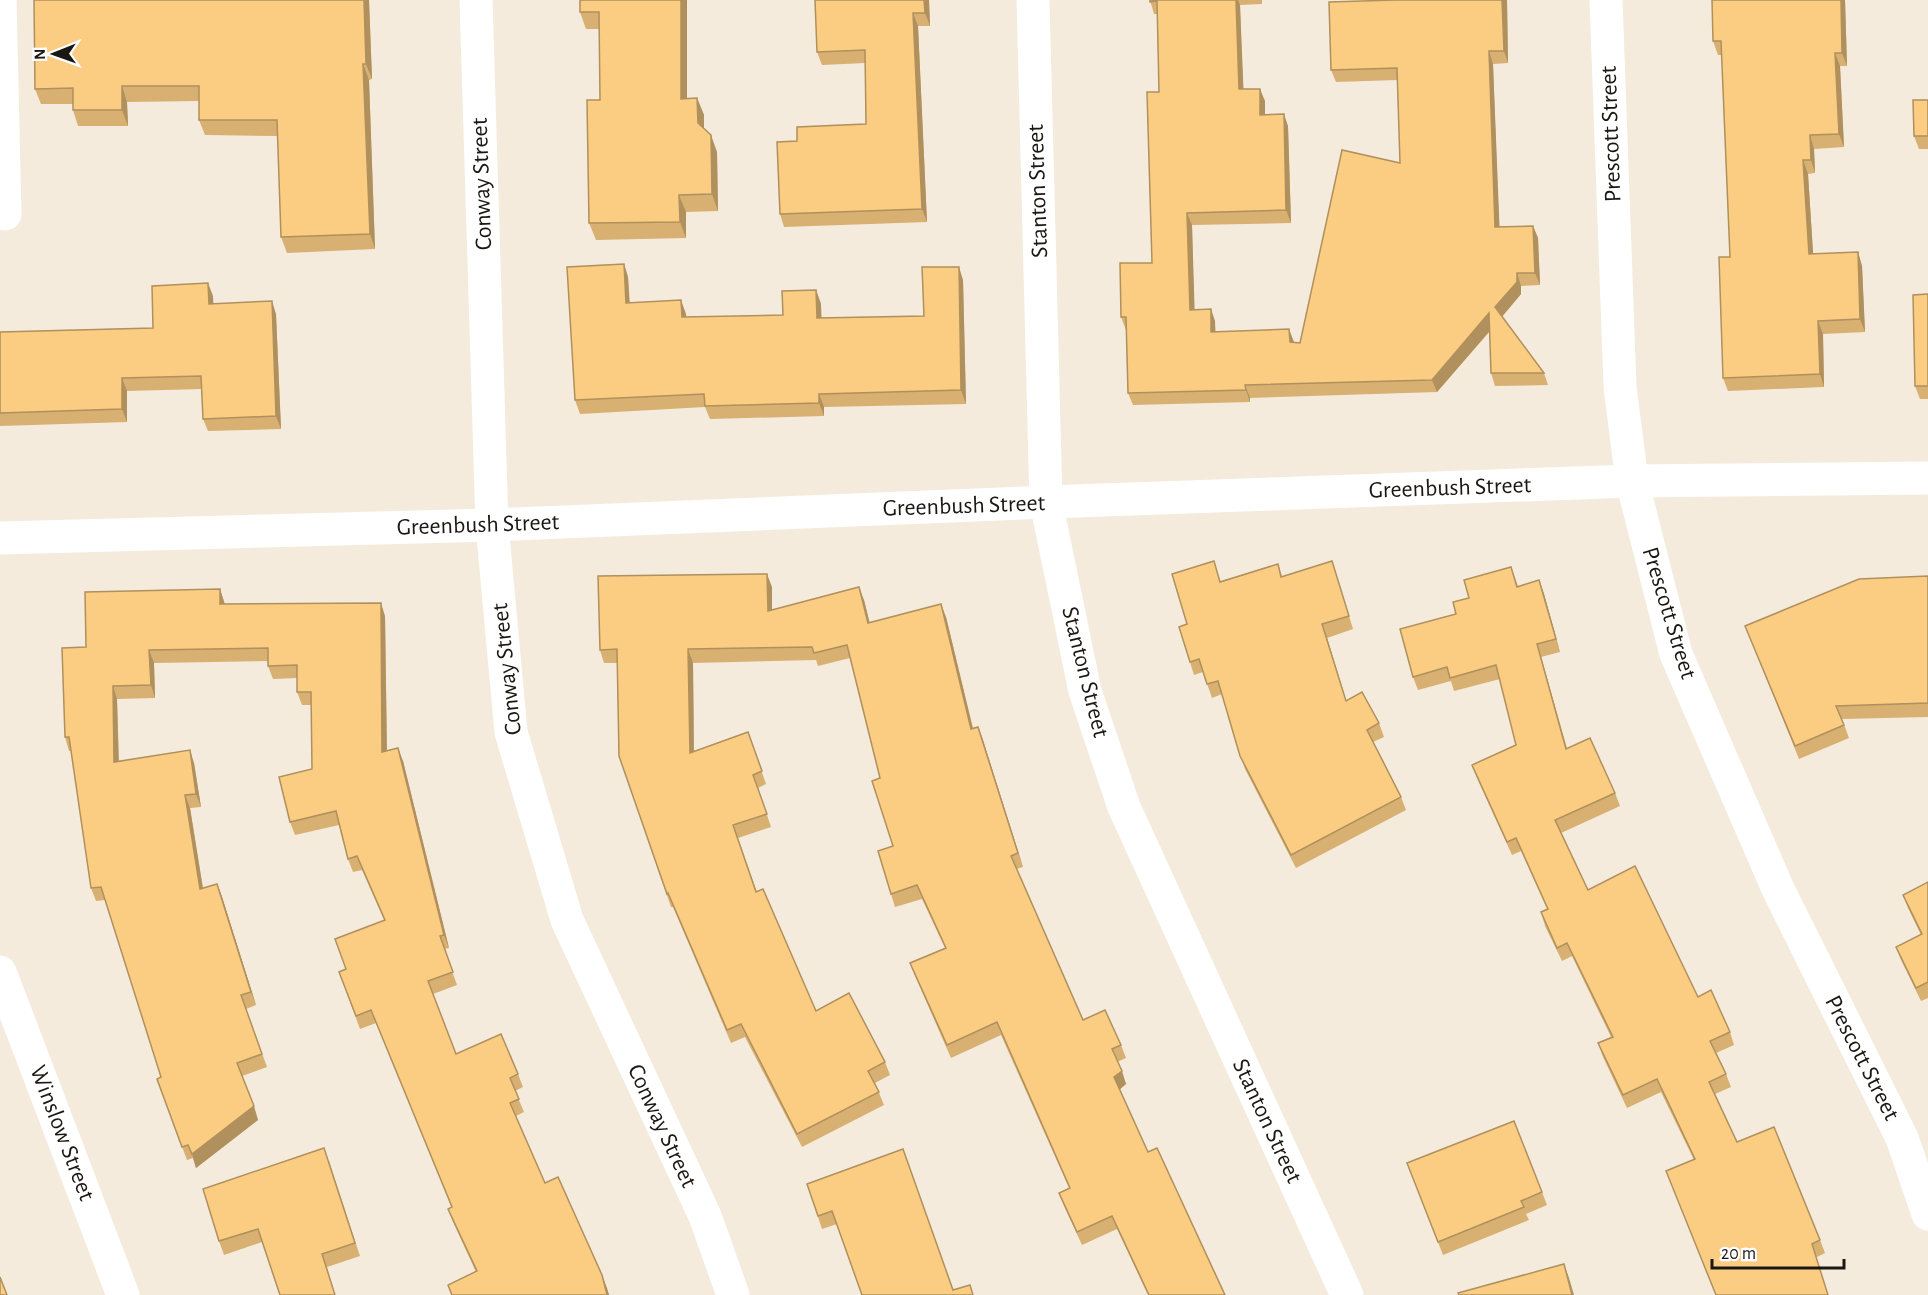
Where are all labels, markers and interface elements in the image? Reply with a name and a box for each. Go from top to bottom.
north arrow [24,24,84,84]
text: N [32,49,48,60]
street label: Prescott Street [1597,65,1625,203]
street label: Conway Street [468,117,496,251]
street label: Stanton Street [1024,123,1052,258]
street label: Greenbush Street [1368,473,1532,503]
street label: Greenbush Street [882,491,1046,521]
street label: Greenbush Street [396,510,560,540]
street label: Prescott Street [1638,544,1701,682]
street label: Conway Street [488,601,526,736]
street label: Stanton Street [1057,604,1113,740]
street label: Prescott Street [1820,992,1904,1125]
street label: Stanton Street [1228,1055,1306,1187]
street label: Conway Street [623,1061,701,1192]
street label: Winslow Street [25,1062,99,1204]
scale bar [1712,1232,1844,1270]
text: 20 m [1721,1245,1756,1263]

